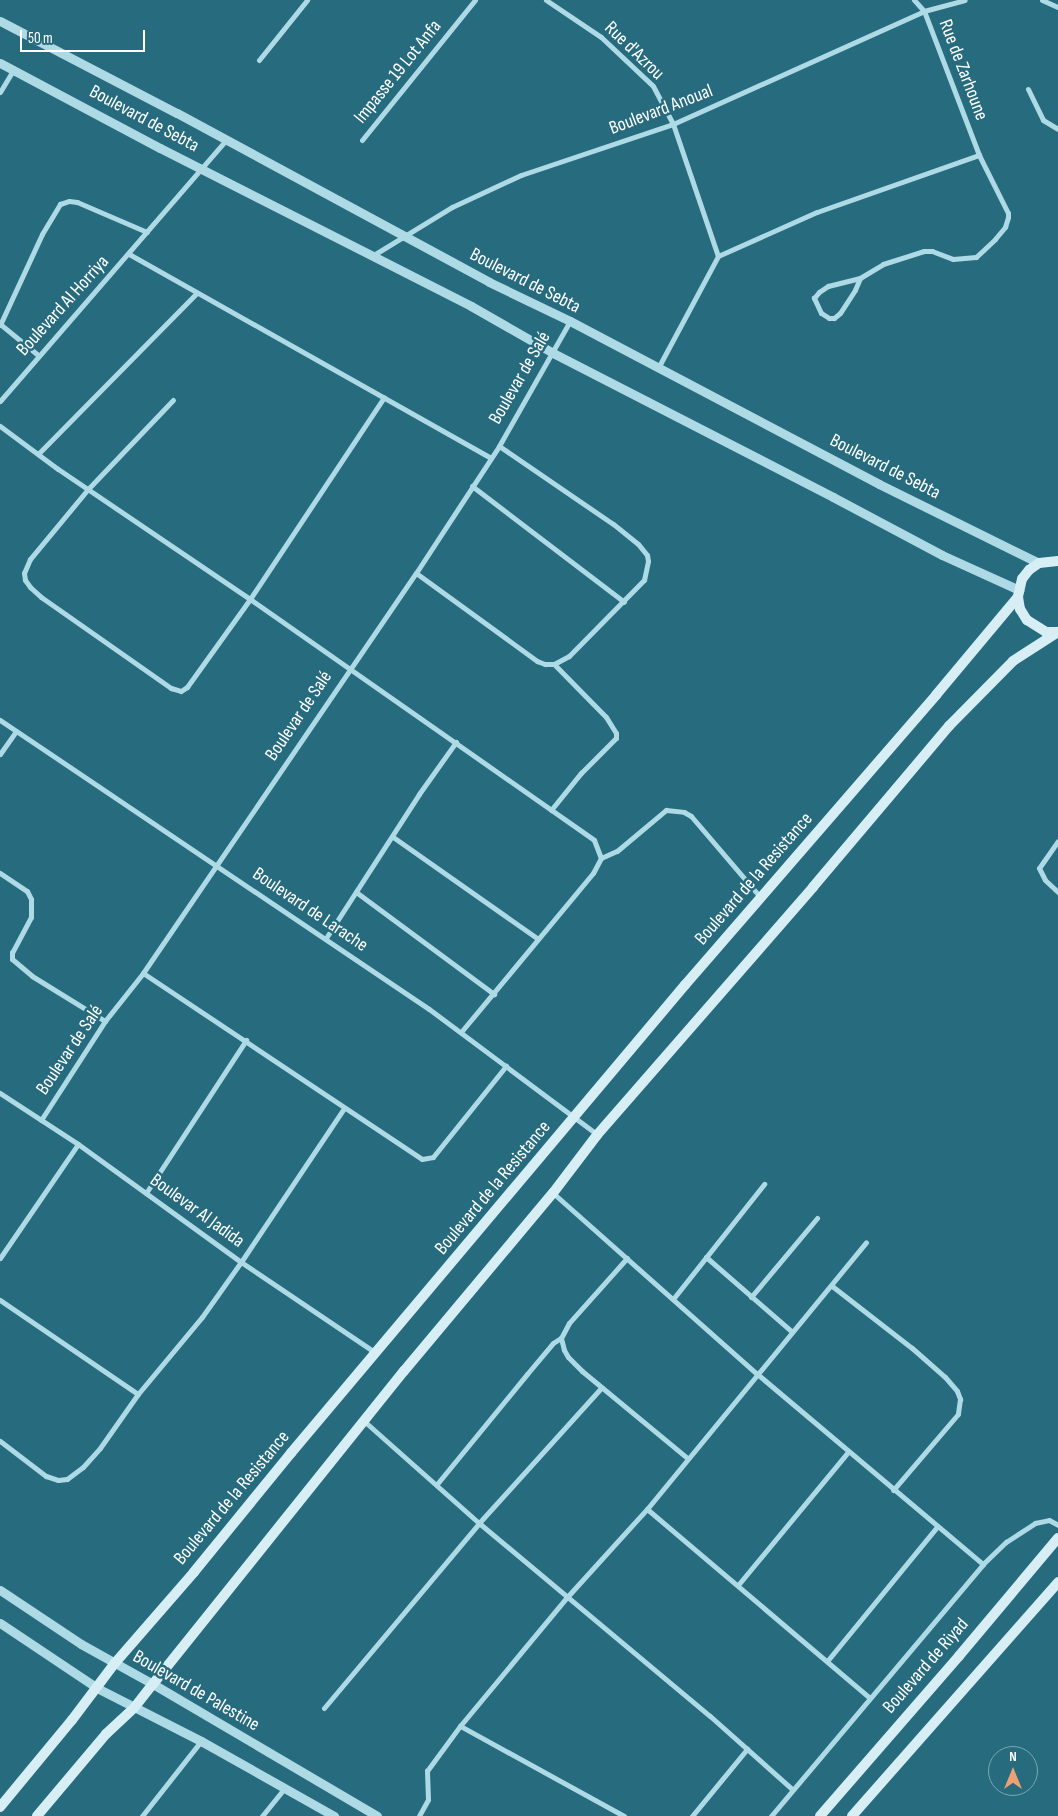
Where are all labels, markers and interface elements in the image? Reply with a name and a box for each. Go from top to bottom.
street label: Impasse 19 Lot Anfa [349,16,447,128]
street label: Rue de Zarhoune [933,16,993,124]
street label: Rue d'Azrou [599,17,669,85]
scale bar [22,20,148,52]
text: 50 m [28,29,53,48]
street label: Boulevard Anoual [606,80,716,140]
street label: Boulevard de Sebta [85,81,203,157]
street label: Boulevard de Sebta [466,243,584,319]
street label: Boulevard Al Horriya [12,251,114,361]
street label: Boulevar de Salé [484,328,556,428]
street label: Boulevard de Sebta [826,429,944,505]
street label: Boulevar de Salé [261,667,337,765]
street label: Boulevard de la Resistance [690,808,818,950]
street label: Boulevard de Larache [248,863,372,957]
street label: Boulevar de Salé [32,1001,108,1099]
street label: Boulevard de la Resistance [430,1116,556,1260]
street label: Boulevar Al Jadida [145,1169,249,1253]
street label: Boulevard de la Resistance [169,1426,295,1570]
street label: Boulevard de Riyad [878,1614,974,1718]
street label: Boulevard de Palestine [129,1645,263,1737]
north arrow [988,1746,1038,1796]
text: N [1009,1748,1017,1765]

